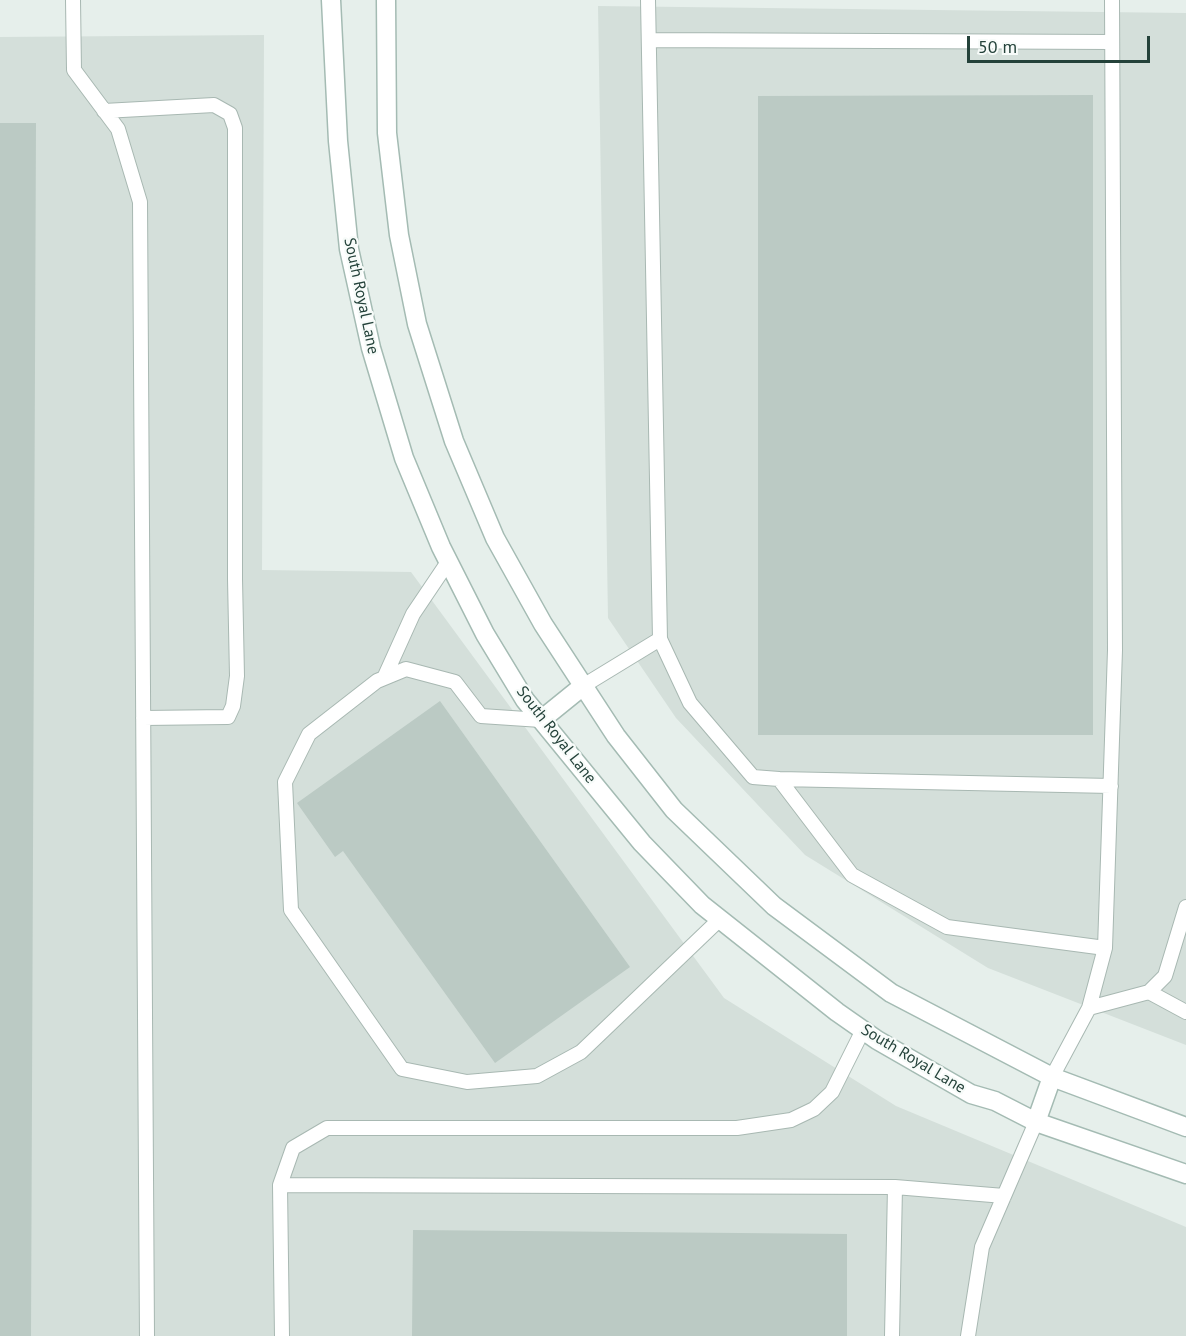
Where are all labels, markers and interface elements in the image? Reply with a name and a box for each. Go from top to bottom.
scale bar [970,24,1153,62]
text: 50 m [978,35,1017,58]
street label: South Royal Lane [339,236,383,356]
street label: South Royal Lane [512,682,600,788]
street label: South Royal Lane [857,1020,969,1098]

